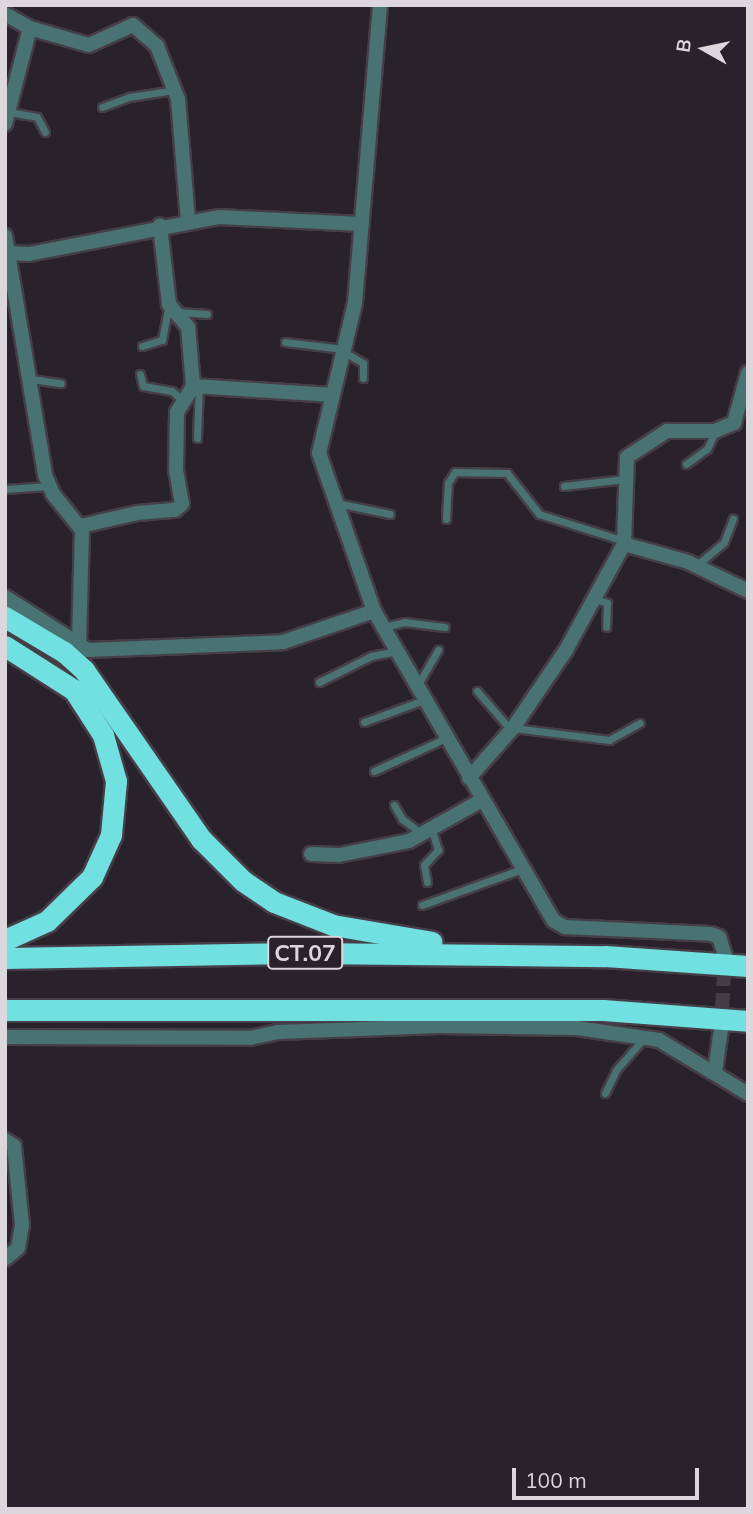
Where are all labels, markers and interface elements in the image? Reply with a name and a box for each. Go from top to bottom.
north arrow [669,14,739,84]
text: B [670,37,696,54]
road number: CT.07 [266,934,344,972]
scale bar [515,1454,702,1498]
text: 100 m [525,1467,587,1493]

